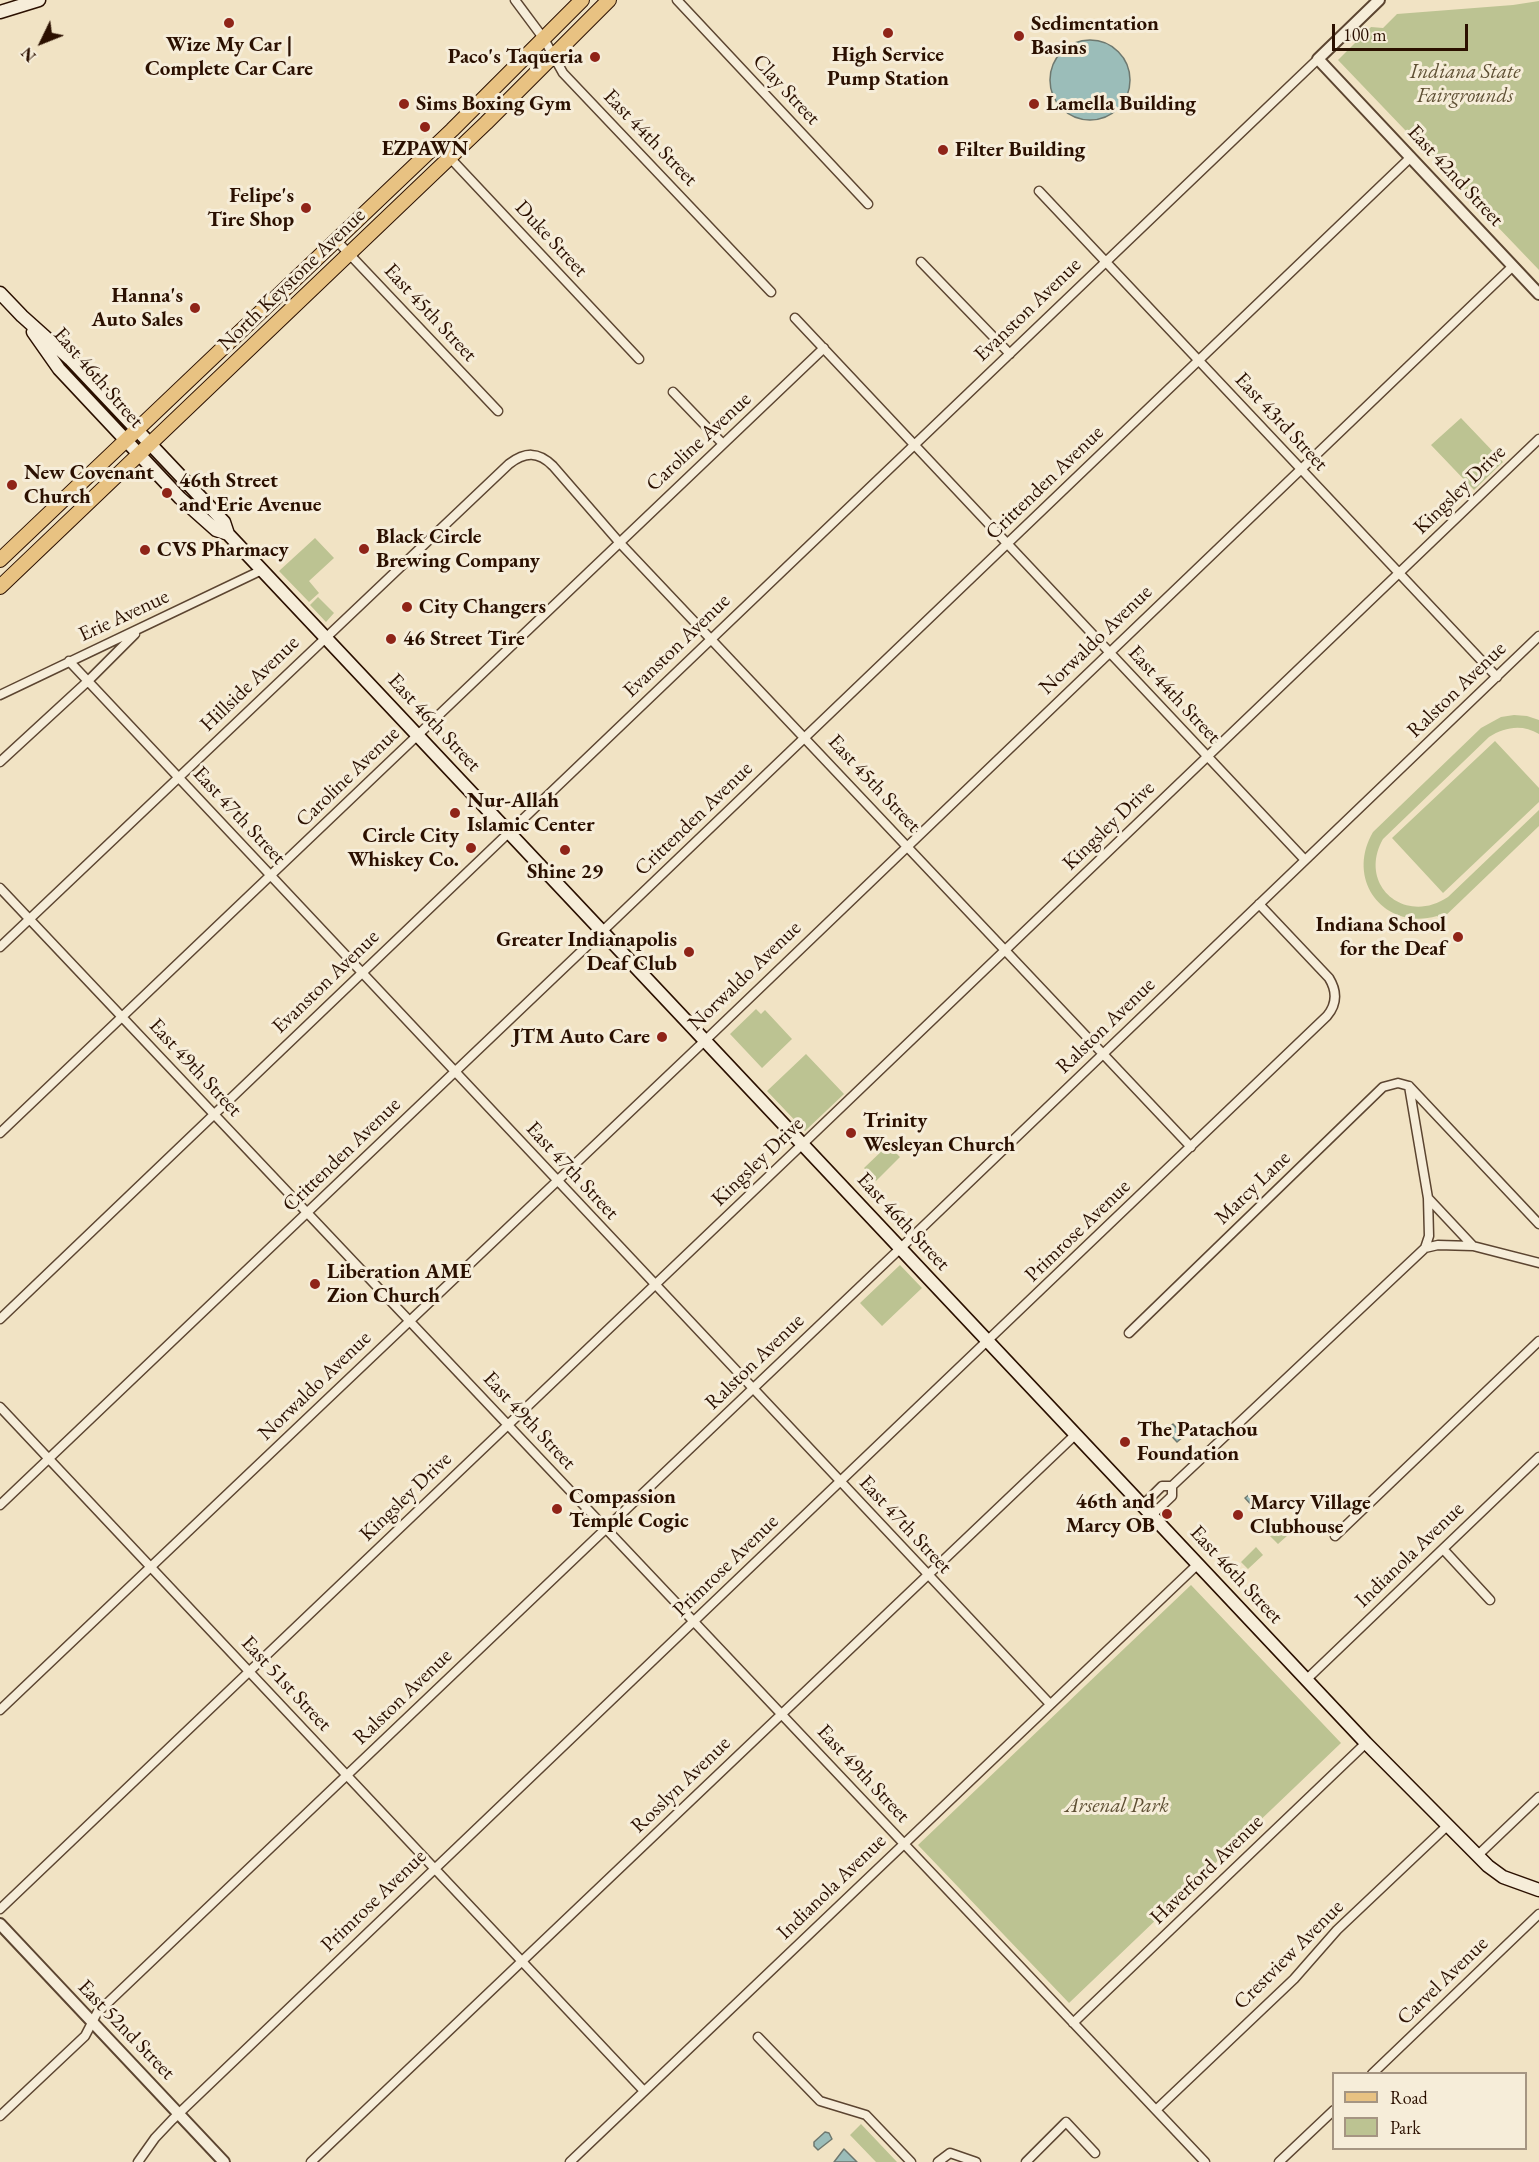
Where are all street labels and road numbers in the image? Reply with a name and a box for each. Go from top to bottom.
street label: Clay Street [747,49,825,131]
street label: East 44th Street [597,84,703,192]
street label: East 42nd Street [1402,120,1508,232]
street label: Duke Street [509,196,593,282]
street label: North Keystone Avenue [213,203,371,357]
street label: Evanston Avenue [969,253,1087,367]
street label: East 45th Street [378,259,482,367]
street label: East 46th Street [47,322,149,434]
street label: East 43rd Street [1229,368,1333,476]
street label: Caroline Avenue [641,387,757,497]
street label: Crittenden Avenue [981,420,1109,546]
street label: Kingsley Drive [1409,440,1511,540]
street label: Norwaldo Avenue [1034,580,1158,700]
street label: Erie Avenue [75,584,173,648]
street label: Evanston Avenue [618,589,736,703]
street label: Hillside Avenue [195,631,305,737]
street label: Ralston Avenue [1402,637,1512,743]
street label: East 44th Street [1122,641,1226,749]
street label: East 46th Street [382,669,486,777]
street label: Caroline Avenue [291,721,405,833]
street label: East 45th Street [822,730,926,838]
street label: Crittenden Avenue [630,756,758,882]
street label: East 47th Street [187,762,291,870]
street label: Kingsley Drive [1058,776,1160,876]
street label: Norwaldo Avenue [683,916,807,1036]
street label: Evanston Avenue [267,925,385,1039]
street label: Ralston Avenue [1051,973,1161,1079]
street label: East 49th Street [143,1014,247,1122]
street label: Crittenden Avenue [278,1092,406,1218]
street label: Kingsley Drive [707,1112,809,1212]
street label: East 47th Street [520,1117,624,1225]
street label: Marcy Lane [1210,1146,1296,1230]
street label: East 46th Street [851,1168,955,1276]
street label: Primrose Avenue [1020,1174,1136,1288]
street label: Ralston Avenue [700,1309,810,1415]
street label: Norwaldo Avenue [253,1326,377,1446]
street label: East 49th Street [477,1367,581,1475]
street label: Kingsley Drive [355,1447,457,1547]
street label: East 47th Street [853,1471,957,1579]
street label: Indianola Avenue [1350,1497,1470,1613]
street label: Primrose Avenue [668,1509,784,1623]
street label: East 46th Street [1184,1521,1288,1629]
street label: East 51st Street [235,1631,337,1737]
street label: Ralston Avenue [348,1644,458,1750]
street label: East 49th Street [811,1720,915,1828]
street label: Rosslyn Avenue [626,1731,736,1839]
street label: Haverford Avenue [1145,1810,1269,1930]
street label: Indianola Avenue [772,1829,892,1945]
street label: Primrose Avenue [316,1844,432,1958]
street label: Crestview Avenue [1229,1895,1349,2015]
street label: Carvel Avenue [1392,1931,1494,2031]
street label: East 52nd Street [72,1975,180,2085]

